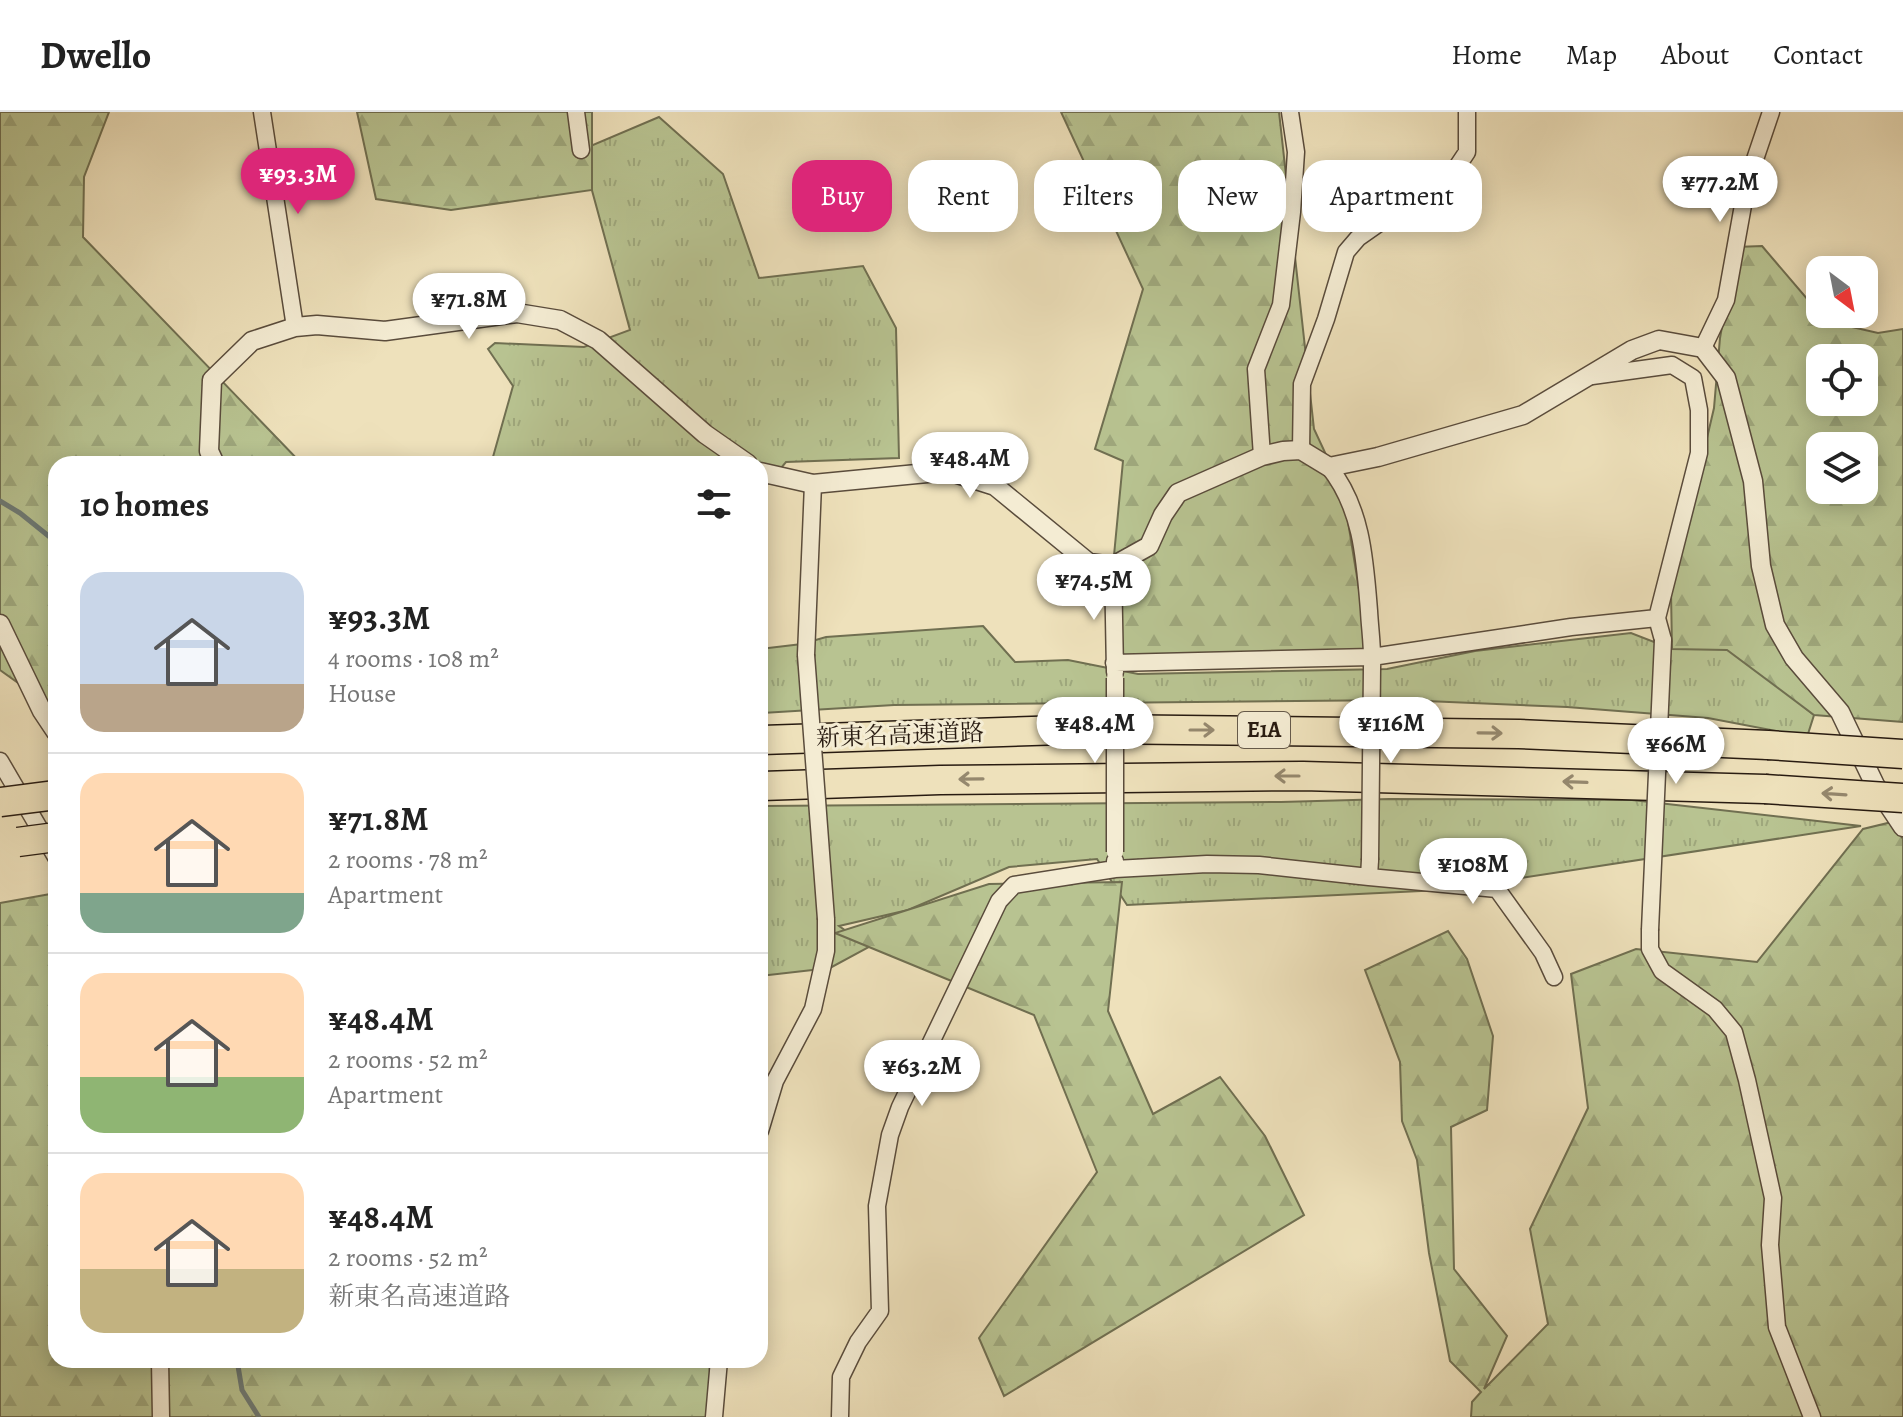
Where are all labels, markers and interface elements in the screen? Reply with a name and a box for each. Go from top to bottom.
text: Dwello [40,29,151,81]
text: Home [1451,36,1522,74]
text: Map [1566,36,1617,74]
text: About [1661,36,1729,74]
text: Contact [1773,36,1863,74]
pin: ¥93.3M [233,148,363,216]
text: ¥93.3M [259,156,337,191]
pin: ¥77.2M [1655,156,1785,224]
chip: Buy [792,160,892,232]
chip: Rent [908,160,1018,232]
chip: Filters [1034,160,1162,232]
chip: New [1178,160,1286,232]
chip: Apartment [1302,160,1482,232]
text: ¥77.2M [1681,164,1759,199]
north arrow [1806,256,1878,328]
map controls [1806,256,1878,504]
pin: ¥71.8M [404,273,534,341]
text: ¥71.8M [431,281,507,316]
button: locate [1806,344,1878,416]
pin: ¥48.4M [905,432,1035,500]
button: layers [1806,432,1878,504]
text: ¥48.4M [930,440,1010,475]
text: 10 homes [80,481,209,528]
icon: filters [692,482,736,526]
pin: ¥74.5M [1029,554,1159,622]
text: ¥74.5M [1055,562,1133,597]
text: ¥93.3M [328,594,430,641]
icon: home [144,604,240,700]
text: 4 rooms · 108 m² [328,641,499,676]
text: House [328,676,396,711]
pin: ¥48.4M [1030,697,1160,765]
pin: ¥116M [1335,697,1447,765]
text: ¥48.4M [1055,705,1135,740]
text: ¥116M [1357,705,1425,740]
road number: E1A [1238,712,1290,748]
street label: 新東名高速道路 [815,716,985,754]
pin: ¥66M [1629,718,1723,786]
one-way arrow [1188,722,1215,738]
one-way arrow [1476,725,1503,741]
text: ¥66M [1645,726,1707,761]
one-way arrow [1274,768,1301,784]
one-way arrow [958,771,985,787]
one-way arrow [1562,775,1589,790]
one-way arrow [1821,786,1848,801]
text: ¥71.8M [328,795,428,842]
icon: home [144,805,240,901]
pin: ¥108M [1417,838,1529,906]
text: 2 rooms · 78 m² [328,842,487,877]
text: ¥108M [1437,846,1509,881]
text: Apartment [328,877,443,912]
text: ¥48.4M [328,995,434,1042]
icon: home [144,1005,240,1101]
pin: ¥63.2M [857,1040,987,1108]
text: 2 rooms · 52 m² [328,1042,487,1077]
text: ¥63.2M [882,1048,962,1083]
text: Apartment [328,1077,443,1112]
text: ¥48.4M [328,1193,434,1240]
icon: home [144,1205,240,1301]
text: 2 rooms · 52 m² [328,1240,487,1275]
text: 新東名高速道路 [328,1279,510,1314]

